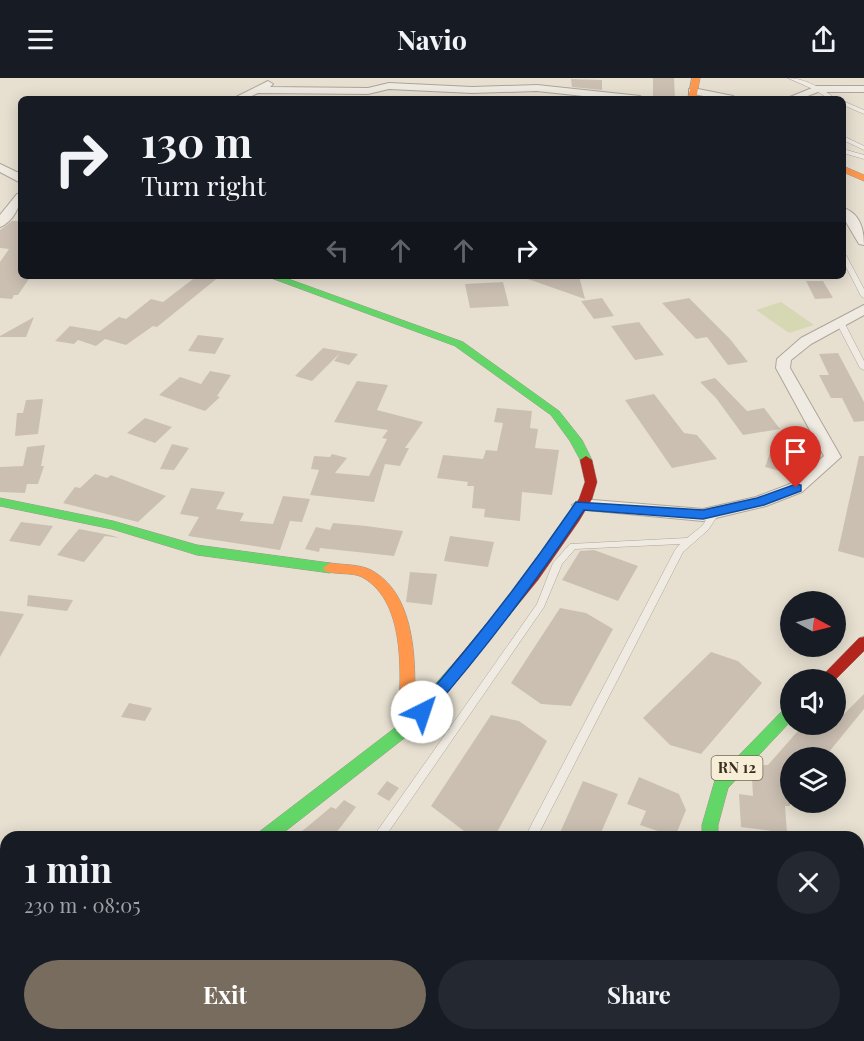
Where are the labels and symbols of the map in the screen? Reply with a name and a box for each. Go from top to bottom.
pin [770,426,821,488]
north arrow [780,591,846,657]
position arrow [390,680,454,744]
road number: RN 12 [712,756,762,780]

